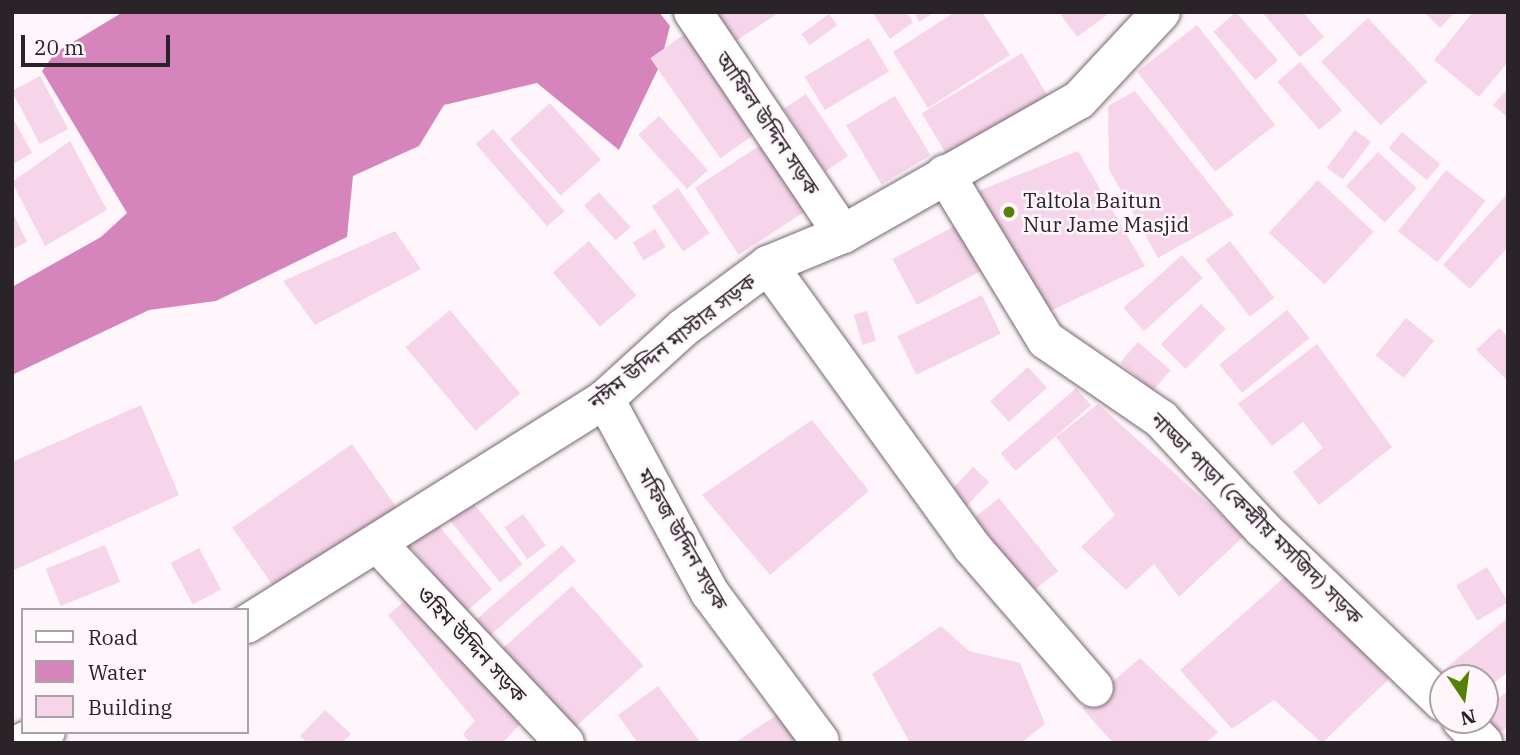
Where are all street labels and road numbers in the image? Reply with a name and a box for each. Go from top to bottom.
street label: আফিল উদ্দিন সড়ক [711,46,825,200]
street label: নঈম উদ্দিন মাস্টার সড়ক [583,268,761,414]
street label: নাড্ডা পাড়া (কেন্দ্রীয় মসজিদ) সড়ক [1146,407,1368,629]
street label: মফিজ উদ্দিন সড়ক [632,464,734,614]
street label: ওহিম উদ্দিন সড়ক [412,581,532,707]

